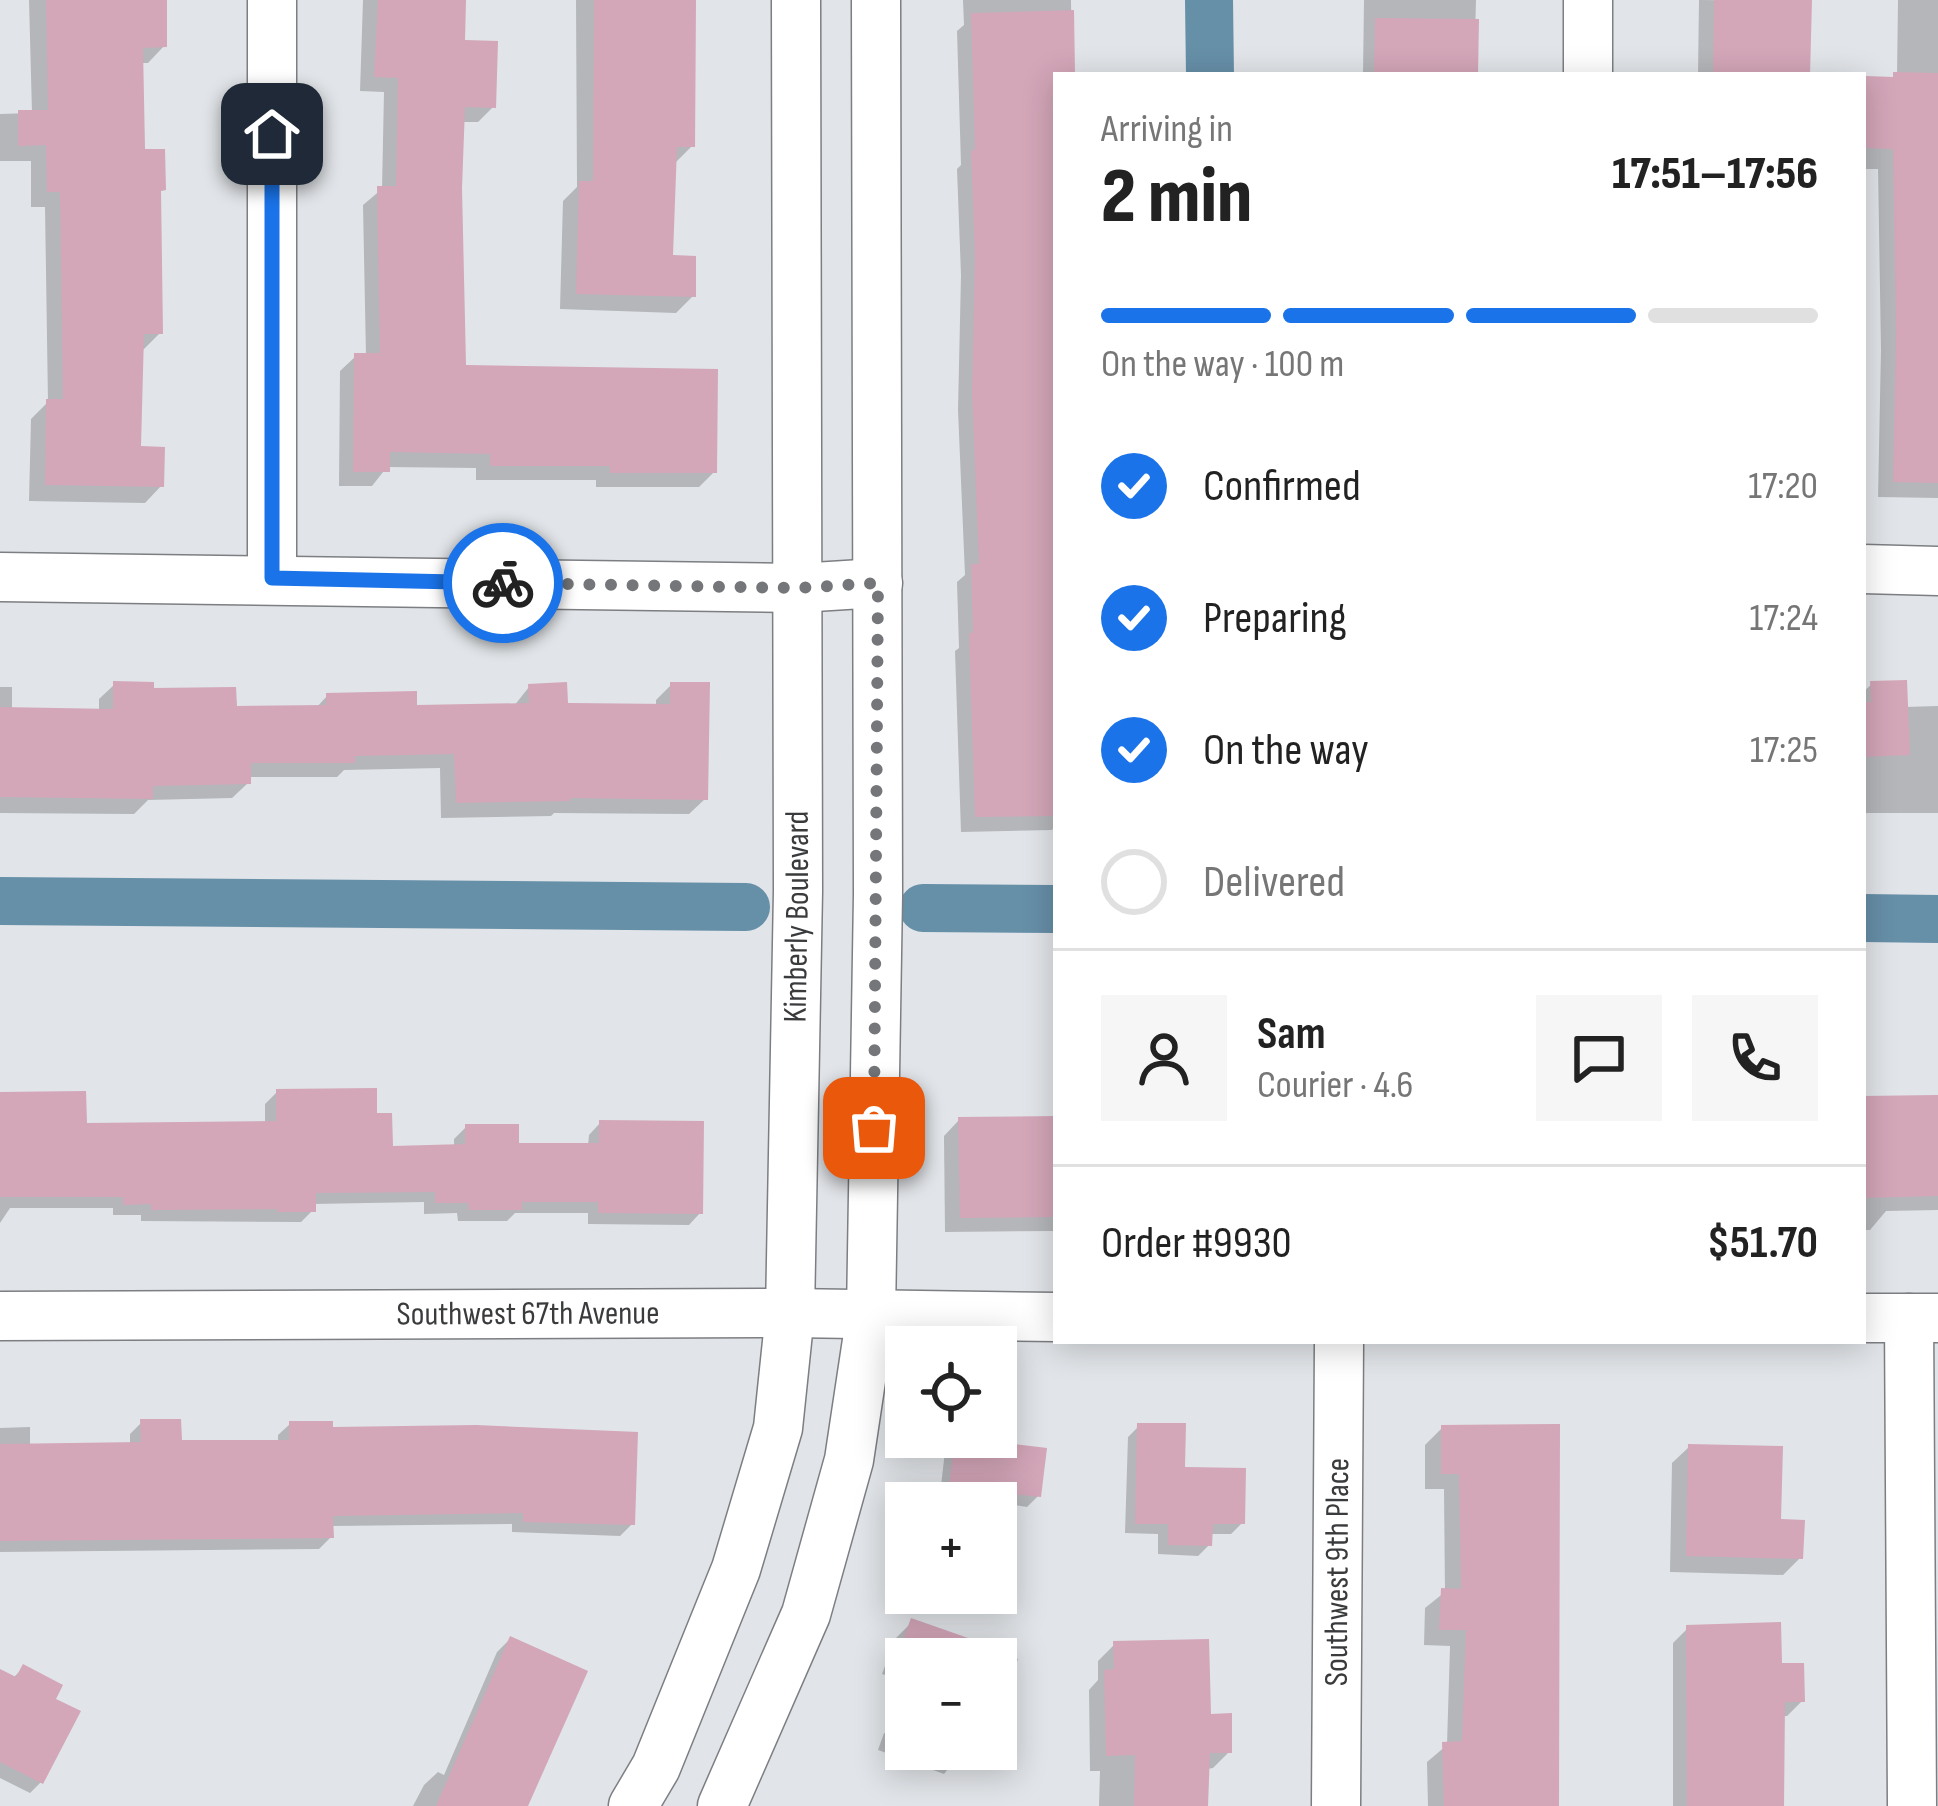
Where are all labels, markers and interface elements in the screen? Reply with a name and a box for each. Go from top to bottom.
pin [221,83,323,185]
icon: home [239,101,305,167]
text: Arriving in [1101,106,1233,153]
text: 17:51–17:56 [1612,147,1818,202]
text: 2 min [1101,151,1252,244]
text: On the way · 100 m [1101,341,1344,388]
icon: check [1101,453,1167,519]
text: Confirmed [1203,459,1361,514]
text: 17:20 [1748,463,1818,510]
courier [443,523,563,643]
icon: bike [470,550,536,616]
icon: check [1101,585,1167,651]
text: Preparing [1203,591,1347,646]
text: 17:24 [1750,595,1818,642]
icon: check [1101,717,1167,783]
text: On the way [1203,723,1369,778]
text: 17:25 [1750,727,1818,774]
street label: Kimberly Boulevard [776,811,818,1023]
text: Delivered [1203,855,1345,910]
button: person [1101,995,1227,1121]
button: chat [1536,995,1662,1121]
button: phone [1692,995,1818,1121]
text: Sam [1257,1007,1326,1062]
text: Courier · 4.6 [1257,1062,1413,1109]
pin [823,1077,925,1179]
icon: bag [841,1095,907,1161]
text: Order #9930 [1101,1216,1292,1271]
text: $51.70 [1707,1216,1818,1271]
street label: Southwest 67th Avenue [396,1293,659,1334]
map controls [885,1326,1017,1770]
button: locate [885,1326,1017,1458]
street label: Southwest 9th Place [1317,1458,1358,1686]
button: + [885,1482,1017,1614]
button: − [885,1638,1017,1770]

